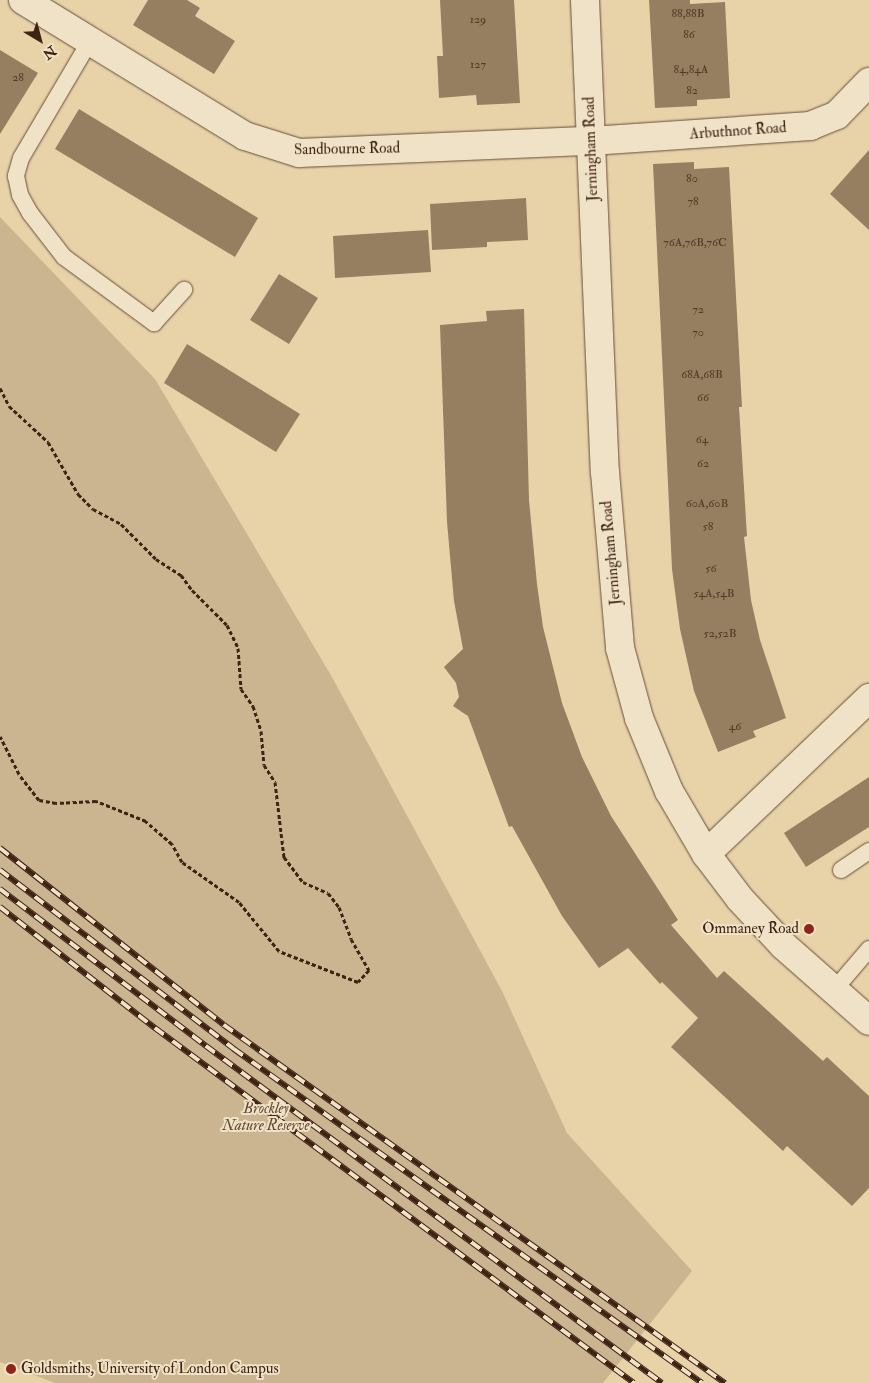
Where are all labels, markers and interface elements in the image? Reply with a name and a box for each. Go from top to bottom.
house number: 88,88B [671,7,705,21]
house number: 129 [470,13,486,27]
north arrow [15,15,65,65]
house number: 86 [683,28,695,42]
text: N [39,42,59,63]
house number: 127 [470,58,486,72]
house number: 84,84A [674,63,708,77]
house number: 28 [12,71,24,85]
house number: 82 [686,84,698,98]
street label: Jerningham Road [580,96,602,202]
street label: Arbuthnot Road [689,119,787,143]
street label: Sandbourne Road [294,139,400,159]
house number: 80 [686,172,698,186]
house number: 78 [687,195,699,209]
house number: 76A,76B,76C [663,236,727,250]
house number: 72 [692,303,704,317]
house number: 70 [692,326,704,340]
house number: 68A,68B [681,368,723,382]
house number: 66 [697,391,709,405]
house number: 64 [696,433,708,447]
house number: 62 [697,457,709,471]
house number: 60A,60B [686,497,728,511]
street label: Jerningham Road [597,500,625,606]
house number: 58 [703,520,713,534]
house number: 56 [705,562,717,576]
house number: 54A,54B [693,587,735,601]
house number: 52,52B [703,627,737,641]
house number: 46 [729,720,741,734]
place label: Ommaney Road [702,920,799,938]
marker: Ommaney Road [803,923,815,935]
park label: Brockley Nature Reserve [222,1099,310,1134]
place label: Goldsmiths, University of London Campus [21,1360,279,1378]
marker: Goldsmiths, University of London Campus [5,1363,17,1375]

